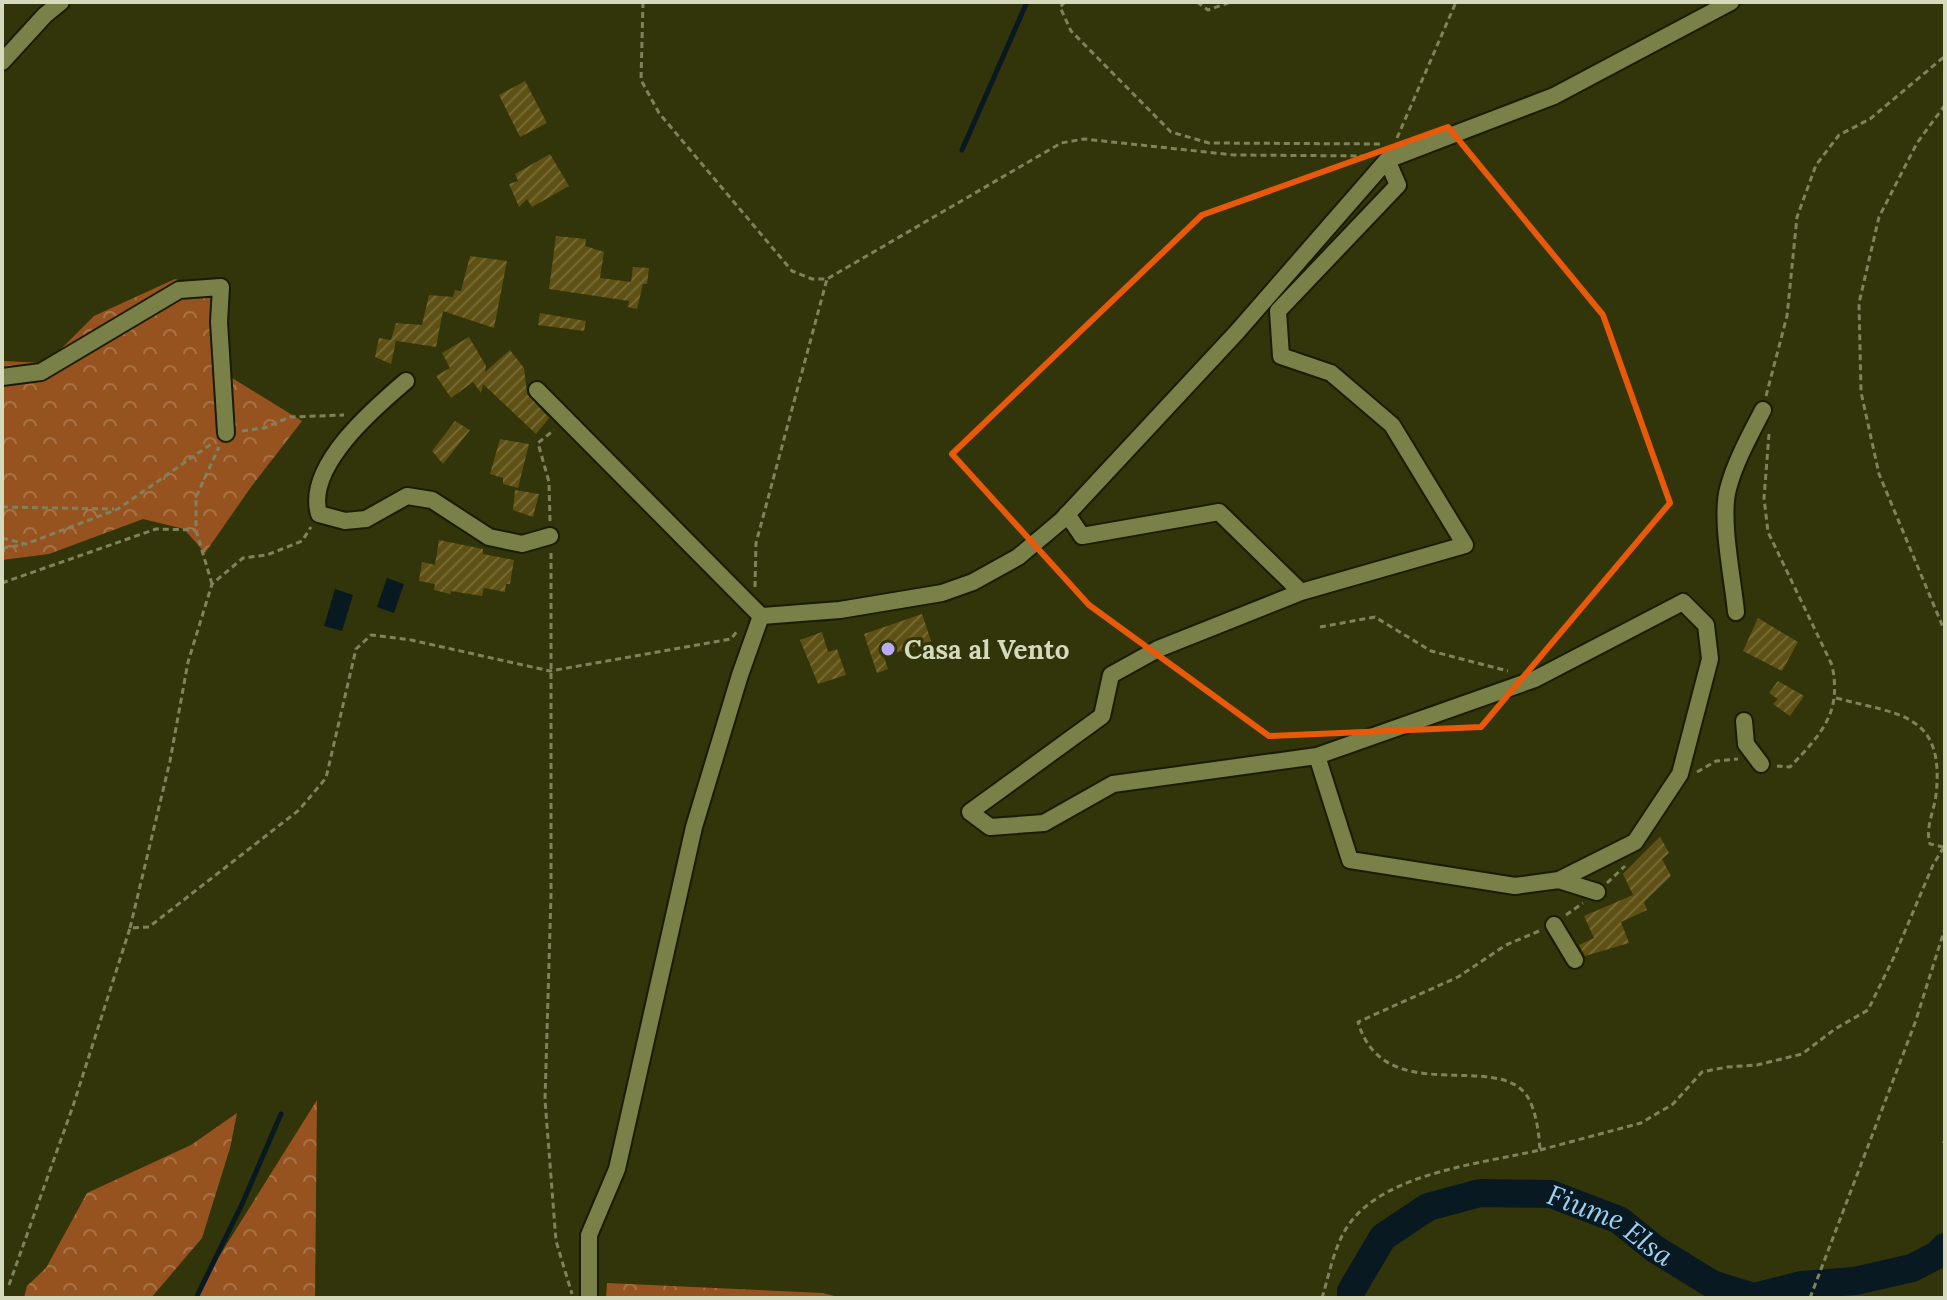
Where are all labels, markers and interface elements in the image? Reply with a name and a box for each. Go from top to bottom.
place label: Casa al Vento [904,633,1069,666]
marker: Casa al Vento [879,640,897,658]
water label: Fiume Elsa [1542,1176,1680,1274]

